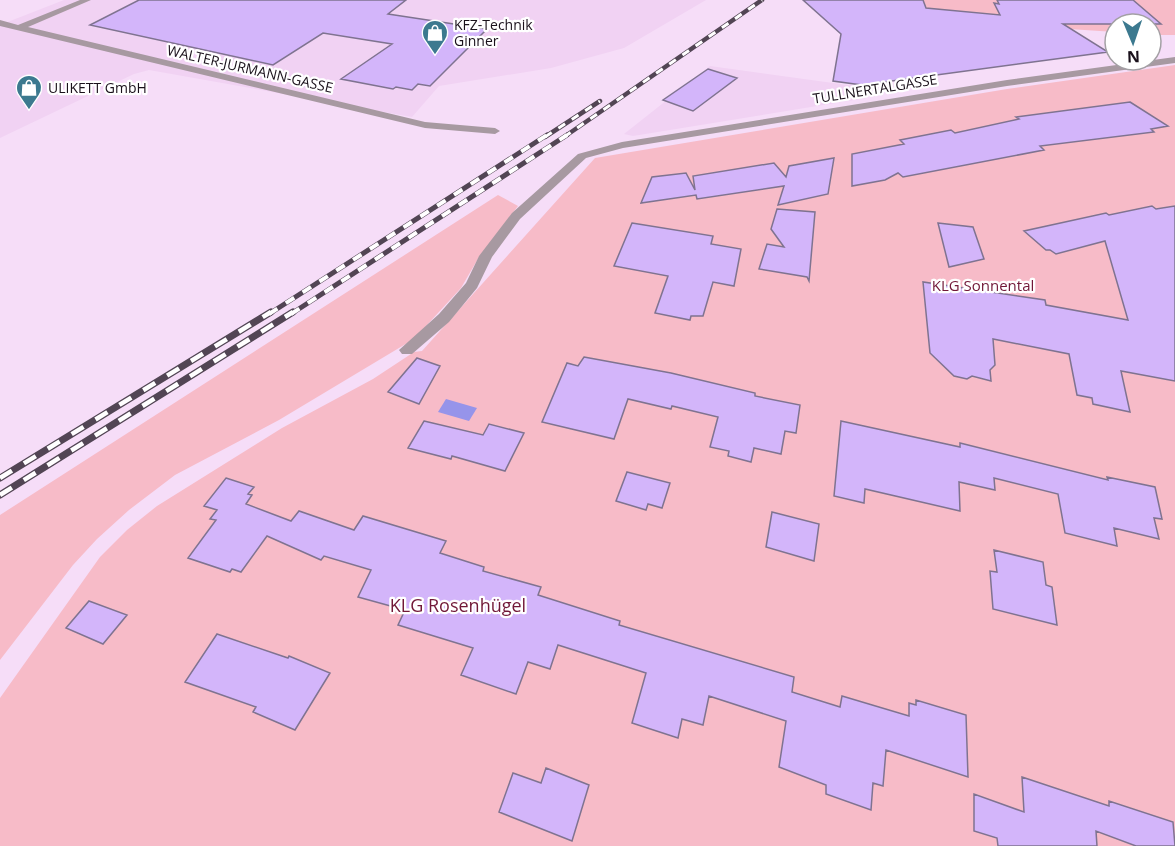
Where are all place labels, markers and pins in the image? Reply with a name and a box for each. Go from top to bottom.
place label: KFZ-Technik Ginner [454,15,533,50]
shop icon: KFZ-Technik Ginner [420,18,450,56]
shop icon: ULIKETT GmbH [14,73,44,111]
place label: ULIKETT GmbH [48,78,147,97]

